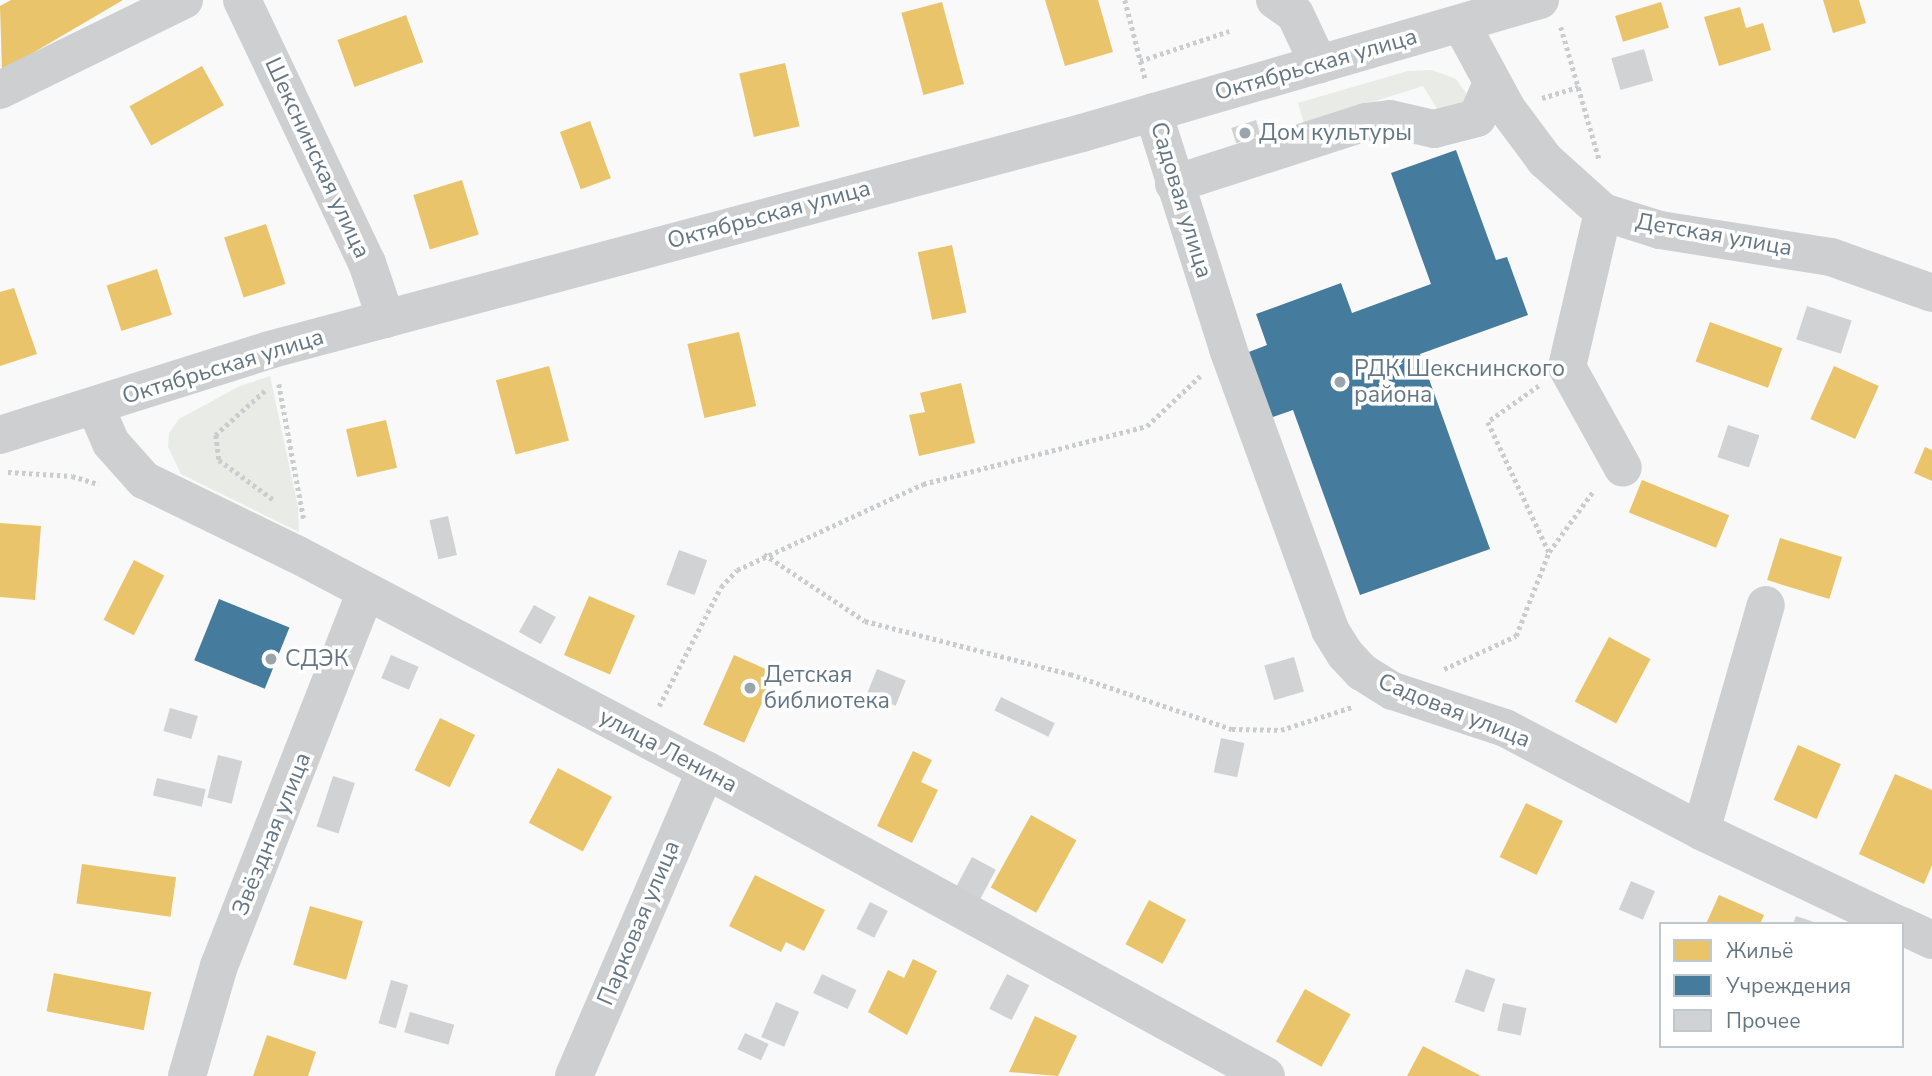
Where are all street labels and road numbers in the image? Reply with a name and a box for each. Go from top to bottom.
street label: Октябрьская улица [1212,23,1420,107]
street label: Шекснинская улица [258,53,376,263]
street label: Садовая улица [1144,119,1218,281]
street label: Октябрьская улица [664,175,874,255]
street label: Детская улица [1634,208,1794,262]
street label: Октябрьская улица [119,323,327,411]
street label: Садовая улица [1374,668,1534,754]
street label: улица Ленина [594,703,742,799]
street label: Звёздная улица [227,748,317,920]
street label: Парковая улица [592,837,686,1009]

